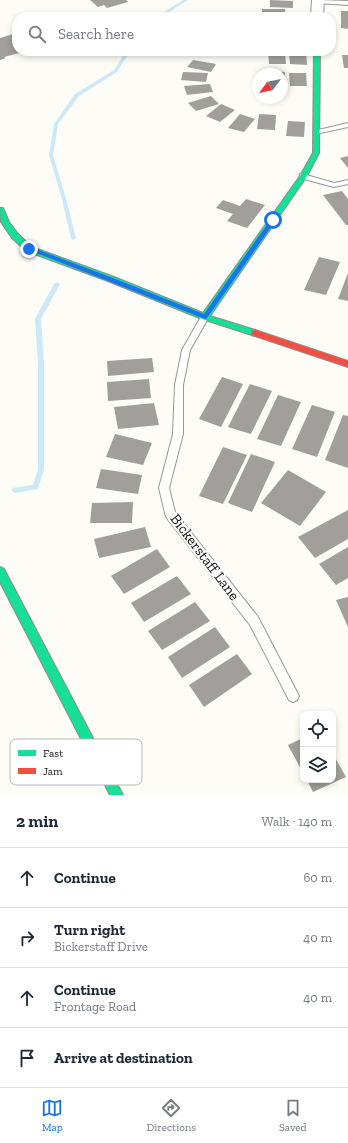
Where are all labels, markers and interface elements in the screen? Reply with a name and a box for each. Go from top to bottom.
search box [12,12,336,56]
icon: search [26,23,48,45]
text: Search here [58,25,134,43]
north arrow [252,68,288,104]
route start [264,211,282,229]
route end [20,240,38,258]
street label: Bickerstaff Lane [166,510,244,604]
map controls [300,711,336,783]
button: locate [300,711,336,747]
legend [10,739,142,785]
text: Fast [43,747,64,760]
button: layers [300,747,336,783]
text: Jam [43,765,63,778]
text: 2 min [16,811,58,831]
text: Walk · 140 m [262,814,332,829]
icon: ahead [16,867,38,889]
text: Continue [54,869,116,887]
text: 60 m [303,870,332,885]
text: Turn right [54,921,125,939]
icon: right [16,927,38,949]
text: 40 m [303,930,332,945]
text: Bickerstaff Drive [54,939,148,954]
text: Continue [54,981,116,999]
icon: ahead [16,987,38,1009]
text: 40 m [303,990,332,1005]
text: Frontage Road [54,999,136,1014]
icon: arrive [16,1047,38,1069]
text: Arrive at destination [54,1049,193,1067]
tab: Map [41,1097,63,1134]
tab: Directions [146,1097,196,1134]
tab: Saved [279,1097,307,1134]

